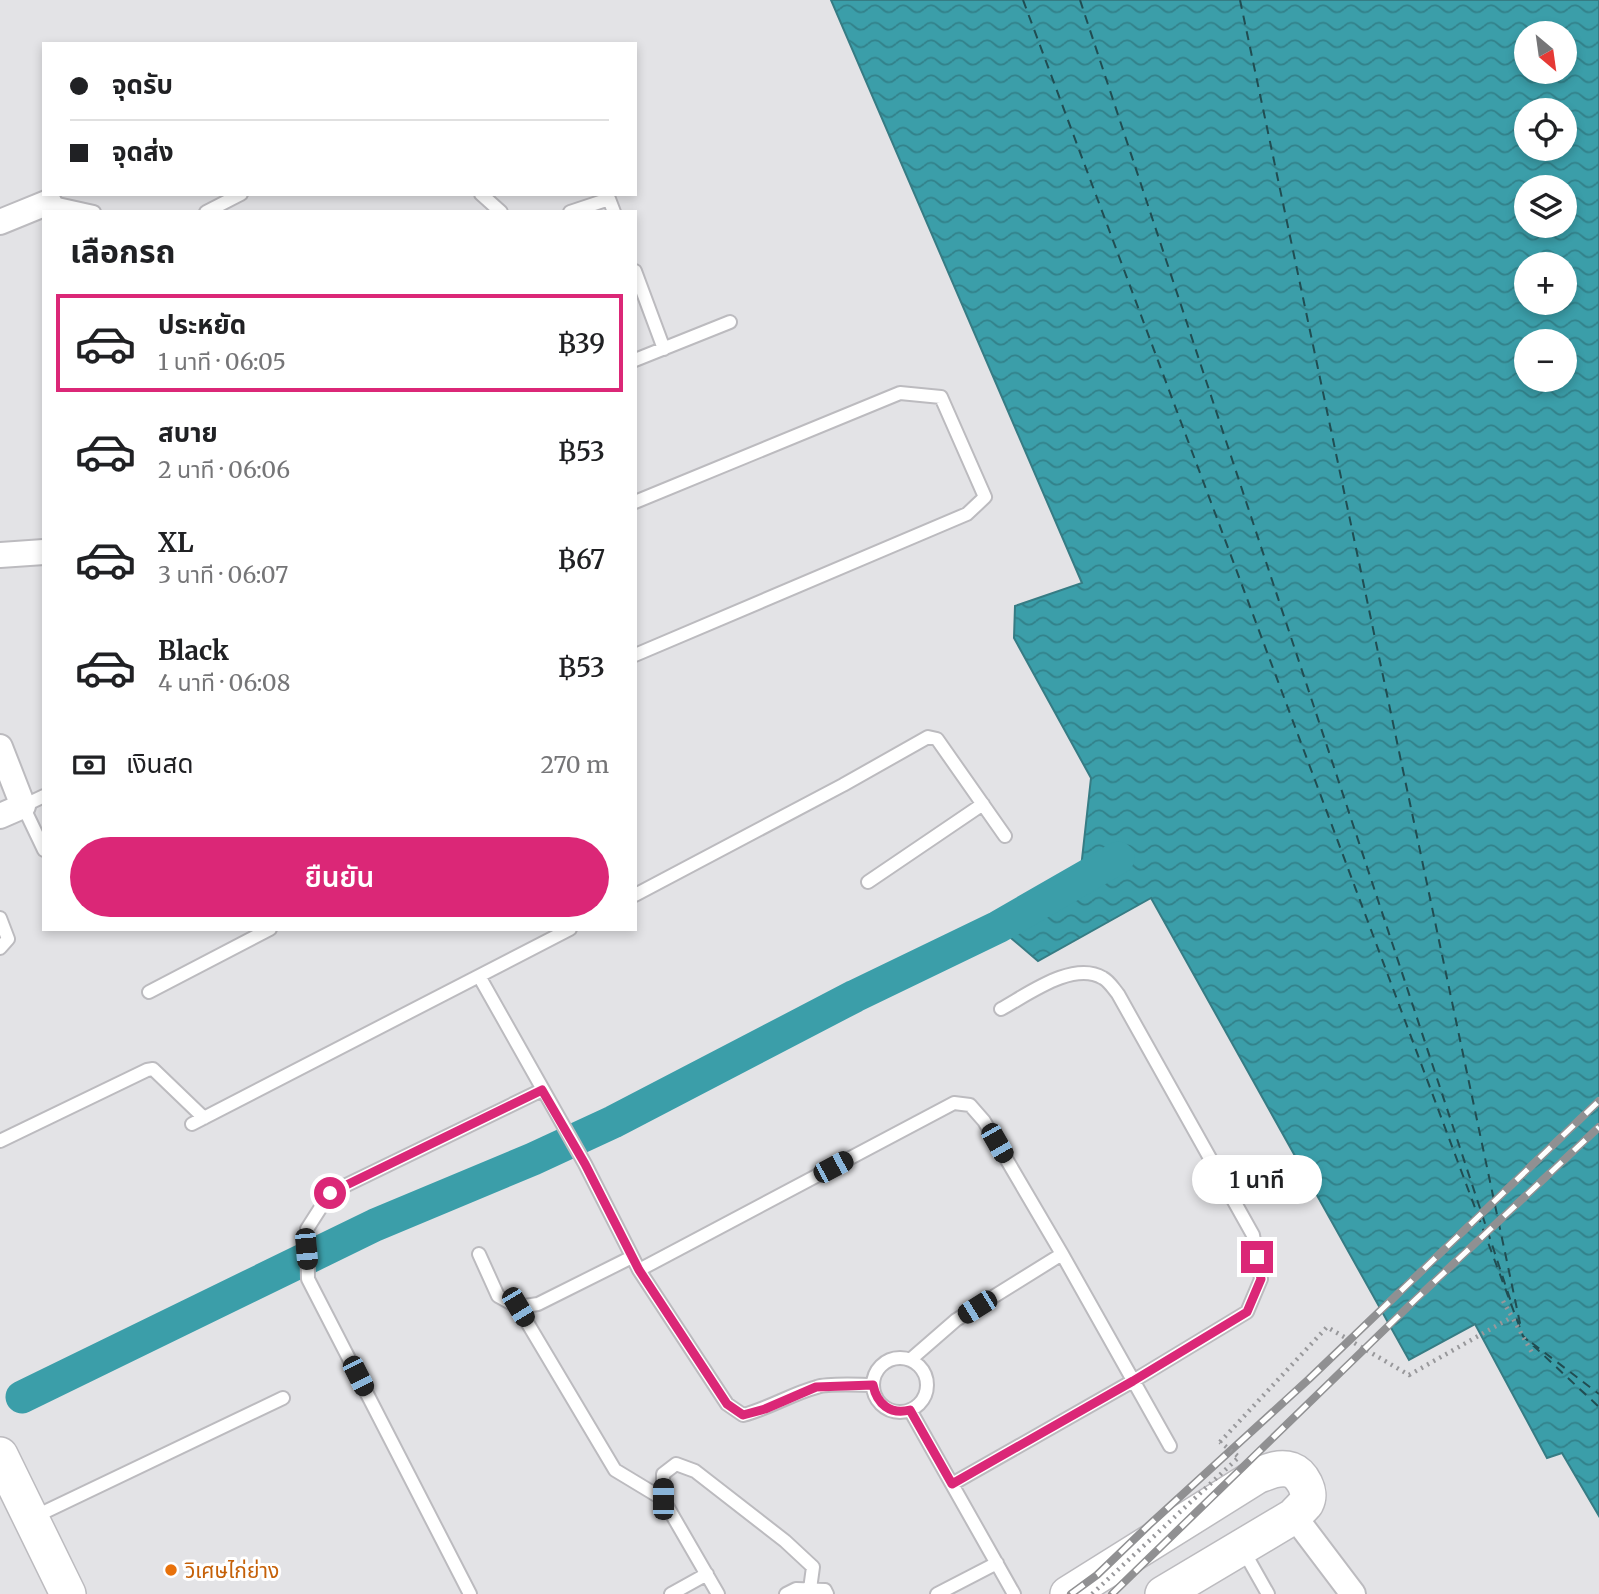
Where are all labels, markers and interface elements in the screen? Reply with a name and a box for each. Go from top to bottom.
north arrow [1514,21,1577,84]
map controls [1514,21,1577,392]
text: จุดรับ [112,68,173,101]
button: locate [1514,98,1577,161]
text: จุดส่ง [112,135,174,168]
button: layers [1514,175,1577,238]
text: เลือกรถ [70,232,175,272]
button: + [1514,252,1577,315]
text: ประหยัด [158,308,246,341]
icon: car [74,312,137,375]
text: ฿39 [558,327,605,360]
button: − [1514,329,1577,392]
text: 1 นาที · 06:05 [158,347,286,376]
text: สบาย [158,416,218,449]
icon: car [74,420,137,483]
text: ฿53 [558,435,605,468]
text: 2 นาที · 06:06 [158,455,290,484]
text: XL [158,526,194,559]
icon: car [74,528,137,591]
text: ฿67 [558,543,605,576]
text: 3 นาที · 06:07 [158,560,288,589]
text: Black [158,634,229,667]
icon: car [74,636,137,699]
text: ฿53 [558,651,605,684]
text: 4 นาที · 06:08 [158,668,290,697]
icon: cash [70,746,108,784]
text: เงินสด [126,747,193,780]
text: 270 m [541,750,609,779]
button: ยืนยัน [70,837,609,917]
car [978,1120,1017,1166]
car [810,1148,857,1186]
callout: 1 นาที [1192,1156,1322,1204]
text: 1 นาที [1230,1165,1284,1194]
route start [314,1177,346,1209]
car [294,1227,319,1271]
route end [1241,1241,1273,1273]
car [499,1284,538,1330]
car [954,1287,1001,1327]
car [340,1353,377,1399]
car [653,1478,674,1520]
place label: วิเศษไก่ย่าง [185,1557,279,1584]
marker: วิเศษไก่ย่าง [163,1562,179,1578]

